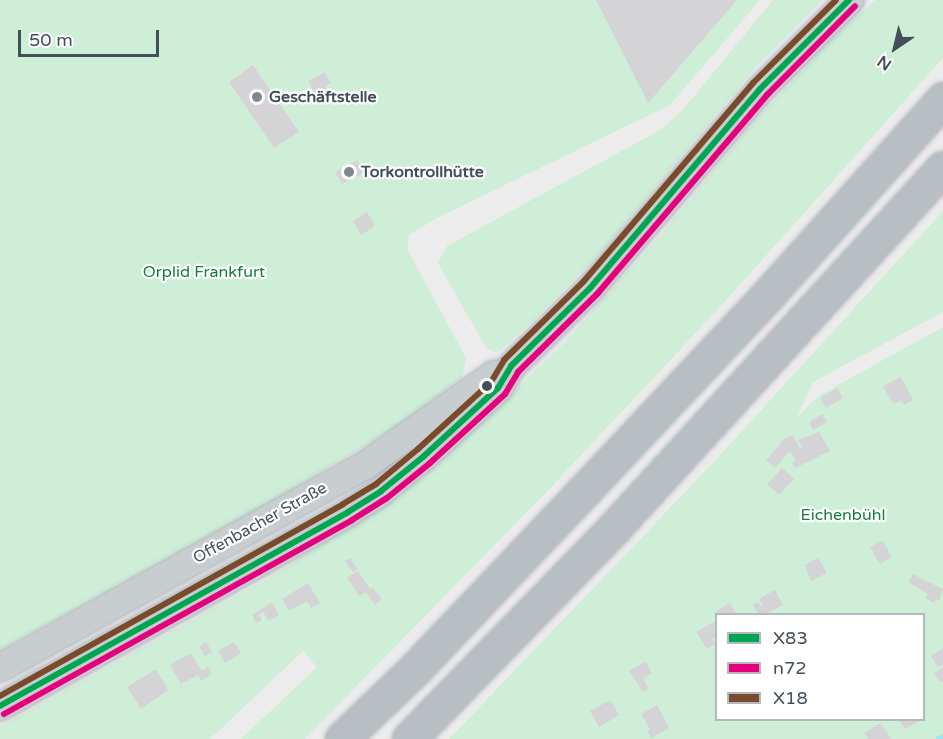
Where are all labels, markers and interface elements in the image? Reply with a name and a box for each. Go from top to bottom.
scale bar [21,18,162,56]
north arrow [865,18,925,78]
text: 50 m [29,29,73,51]
text: N [874,51,896,75]
place label: Geschäftstelle [269,87,377,107]
marker: Geschäftstelle [250,90,264,104]
place label: Torkontrollhütte [361,162,484,182]
marker: Torkontrollhütte [342,165,356,179]
park label: Orplid Frankfurt [143,262,265,282]
unlabelled marker [481,380,493,392]
street label: Offenbacher Straße [190,478,330,568]
park label: Eichenbühl [801,505,885,525]
legend [715,613,925,721]
text: X83 [773,627,808,649]
text: n72 [773,657,807,679]
text: X18 [773,687,808,709]

